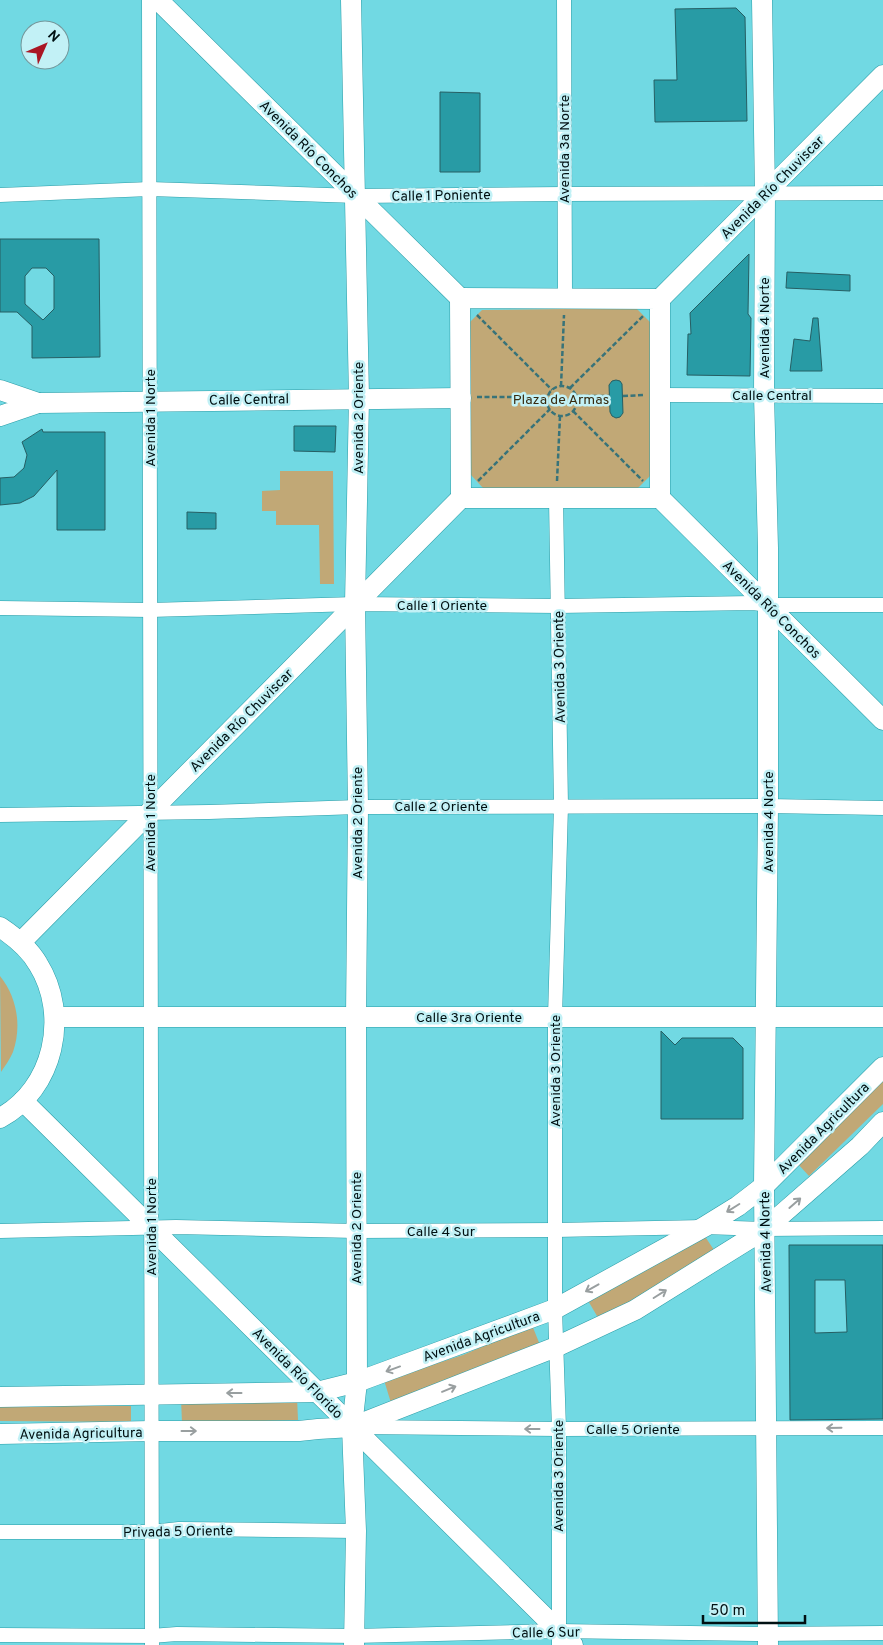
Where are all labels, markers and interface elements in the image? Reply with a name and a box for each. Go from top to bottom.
north arrow [20,20,70,70]
text: N [44,27,63,46]
street label: Avenida 3a Norte [557,95,574,203]
street label: Avenida Río Conchos [255,97,361,203]
street label: Avenida Río Chuviscar [718,132,829,243]
street label: Calle 1 Poniente [391,187,491,206]
street label: Avenida 4 Norte [757,277,774,379]
street label: Avenida 2 Oriente [351,362,368,474]
street label: Avenida 1 Norte [143,369,160,467]
street label: Calle Central [732,388,812,405]
street label: Calle Central [209,391,289,410]
park label: Plaza de Armas [513,392,609,409]
street label: Avenida Río Conchos [718,557,824,663]
street label: Calle 1 Oriente [397,598,487,615]
street label: Avenida 3 Oriente [551,611,570,723]
street label: Avenida Río Chuviscar [187,665,298,776]
street label: Avenida 2 Oriente [350,767,367,879]
street label: Avenida 4 Norte [761,771,778,873]
street label: Avenida 1 Norte [143,774,160,872]
street label: Calle 2 Oriente [394,799,488,816]
street label: Calle 3ra Oriente [416,1010,522,1027]
street label: Avenida 3 Oriente [548,1015,565,1127]
street label: Avenida Agricultura [775,1080,874,1179]
street label: Avenida 2 Oriente [349,1172,366,1284]
street label: Avenida 1 Norte [144,1178,161,1276]
street label: Avenida 4 Norte [757,1191,776,1293]
one-way arrow [788,1197,801,1209]
one-way arrow [727,1204,741,1214]
street label: Calle 4 Sur [407,1224,476,1241]
one-way arrow [585,1284,599,1294]
one-way arrow [653,1289,667,1299]
street label: Avenida Agricultura [421,1308,542,1366]
street label: Avenida Río Florido [248,1325,346,1423]
one-way arrow [386,1365,401,1374]
one-way arrow [441,1384,456,1393]
one-way arrow [226,1388,242,1398]
street label: Avenida 3 Oriente [551,1420,568,1532]
street label: Calle 5 Oriente [586,1422,680,1439]
one-way arrow [827,1423,843,1433]
one-way arrow [524,1424,540,1434]
street label: Avenida Agricultura [19,1425,143,1444]
one-way arrow [180,1426,196,1436]
street label: Privada 5 Oriente [123,1523,233,1542]
scale bar [703,1592,806,1624]
text: 50 m [710,1602,745,1621]
street label: Calle 6 Sur [512,1624,581,1643]

